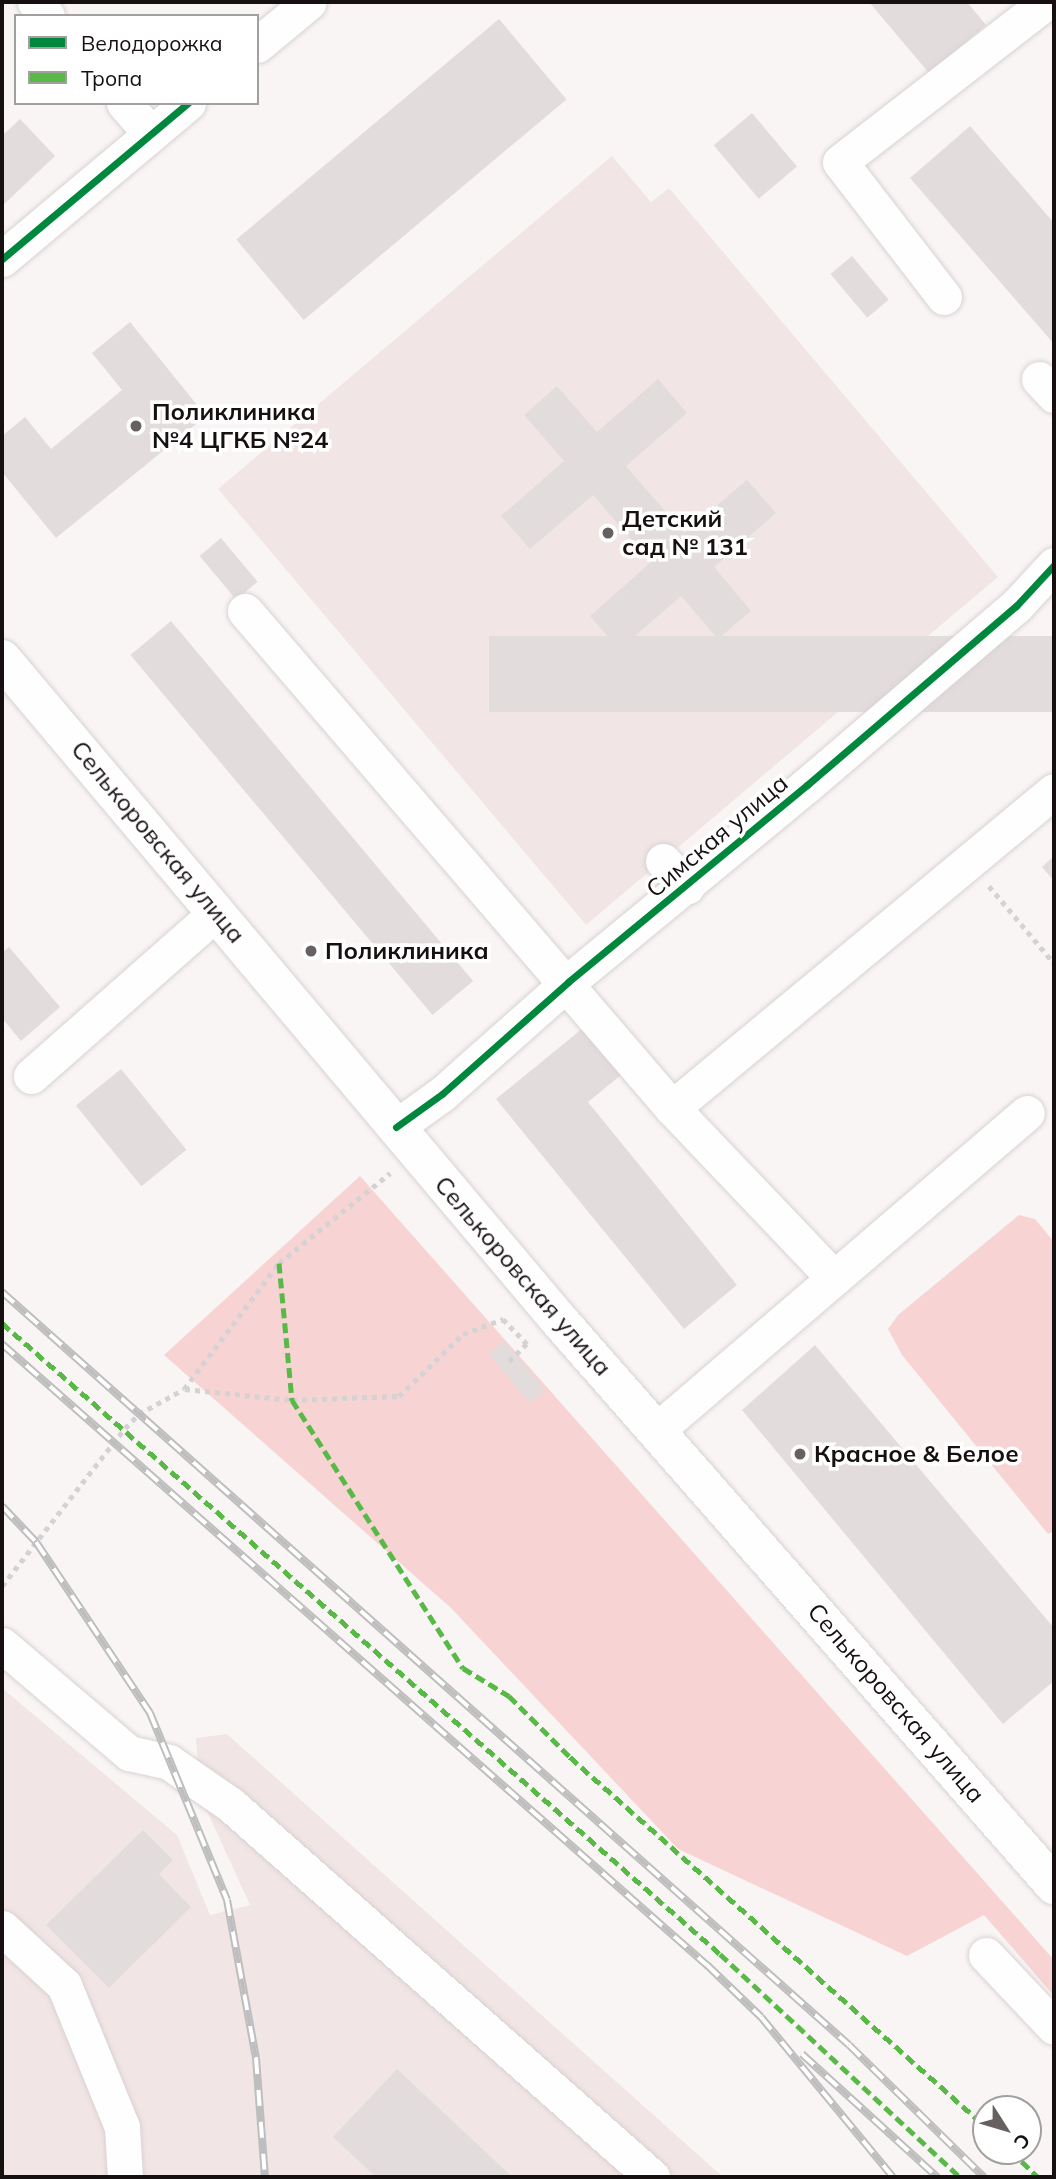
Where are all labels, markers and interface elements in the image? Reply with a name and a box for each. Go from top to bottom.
legend [14,14,259,105]
text: Велодорожка [81,30,223,56]
text: Тропа [81,65,142,91]
place label: Поликлиника №4 ЦГКБ №24 [152,398,328,454]
marker: Поликлиника №4 ЦГКБ №24 [126,416,146,436]
place label: Детский сад № 131 [622,505,748,561]
marker: Детский сад № 131 [600,525,616,541]
street label: Селькоровская улица [65,735,251,949]
street label: Симская улица [640,768,794,904]
place label: Поликлиника [325,937,489,965]
marker: Поликлиника [303,943,319,959]
street label: Селькоровская улица [429,1170,617,1382]
place label: Красное & Белое [814,1440,1019,1468]
marker: Красное & Белое [792,1446,808,1462]
street label: Селькоровская улица [802,1597,990,1809]
north arrow [972,2095,1042,2165]
text: С [1009,2129,1036,2154]

